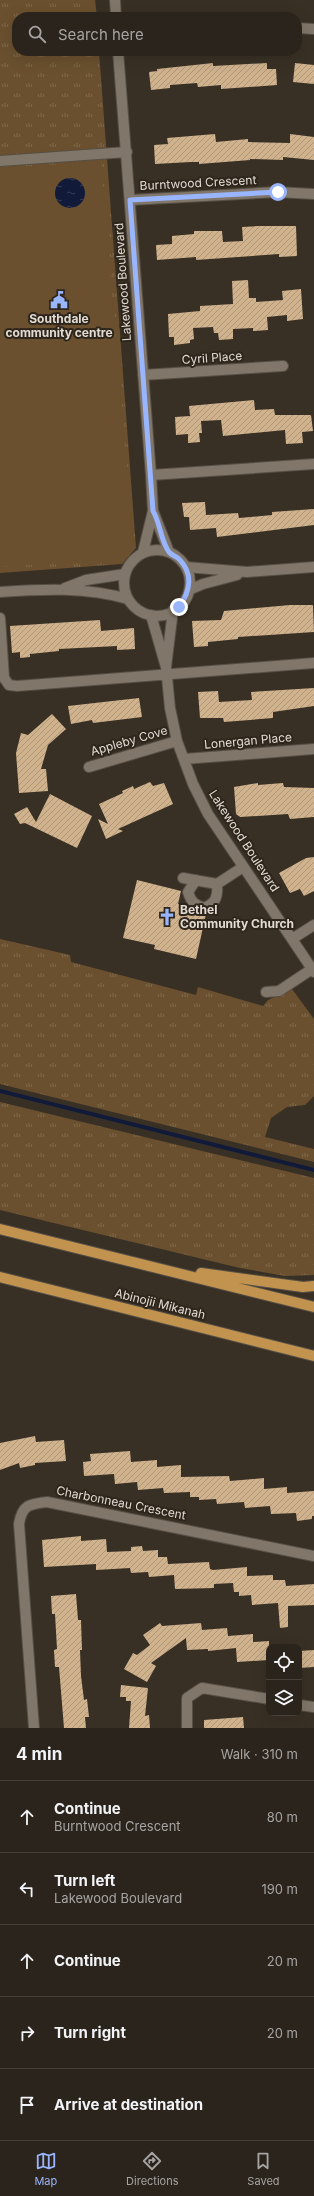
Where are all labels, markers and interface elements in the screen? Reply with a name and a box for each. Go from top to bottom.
search box [12,12,302,56]
icon: search [26,23,48,45]
text: Search here [58,25,144,44]
street label: Burntwood Crescent [139,172,257,193]
route start [269,183,287,201]
street label: Lakewood Boulevard [111,223,134,342]
public building icon: Southdale community centre [49,290,69,310]
place label: Southdale community centre [5,311,113,340]
street label: Cyril Place [181,348,243,367]
route end [170,598,188,616]
street label: Appleby Cove [89,722,169,759]
street label: Lonergan Place [203,729,292,752]
street label: Lakewood Boulevard [206,787,283,894]
place label: Bethel Community Church [180,902,294,931]
church icon: Bethel Community Church [157,907,177,927]
street label: Abinojii Mikanah [113,1285,207,1322]
street label: Charbonneau Crescent [55,1483,187,1522]
map controls [266,1644,302,1716]
button: locate [266,1644,302,1680]
button: layers [266,1680,302,1716]
text: 4 min [16,1744,62,1764]
text: Walk · 310 m [221,1746,298,1762]
text: Continue [54,1799,121,1818]
icon: ahead [16,1806,38,1828]
text: 80 m [267,1809,298,1825]
text: Burntwood Crescent [54,1818,181,1834]
text: Turn left [54,1871,115,1890]
icon: left [16,1878,38,1900]
text: 190 m [261,1881,298,1897]
text: Lakewood Boulevard [54,1890,182,1906]
icon: ahead [16,1950,38,1972]
text: Continue [54,1951,121,1970]
text: 20 m [267,1953,298,1969]
icon: right [16,2022,38,2044]
text: Turn right [54,2023,126,2042]
text: 20 m [267,2025,298,2041]
icon: arrive [16,2094,38,2116]
text: Arrive at destination [54,2095,203,2114]
tab: Map [34,2150,57,2188]
tab: Directions [126,2150,179,2188]
tab: Saved [247,2150,280,2188]

